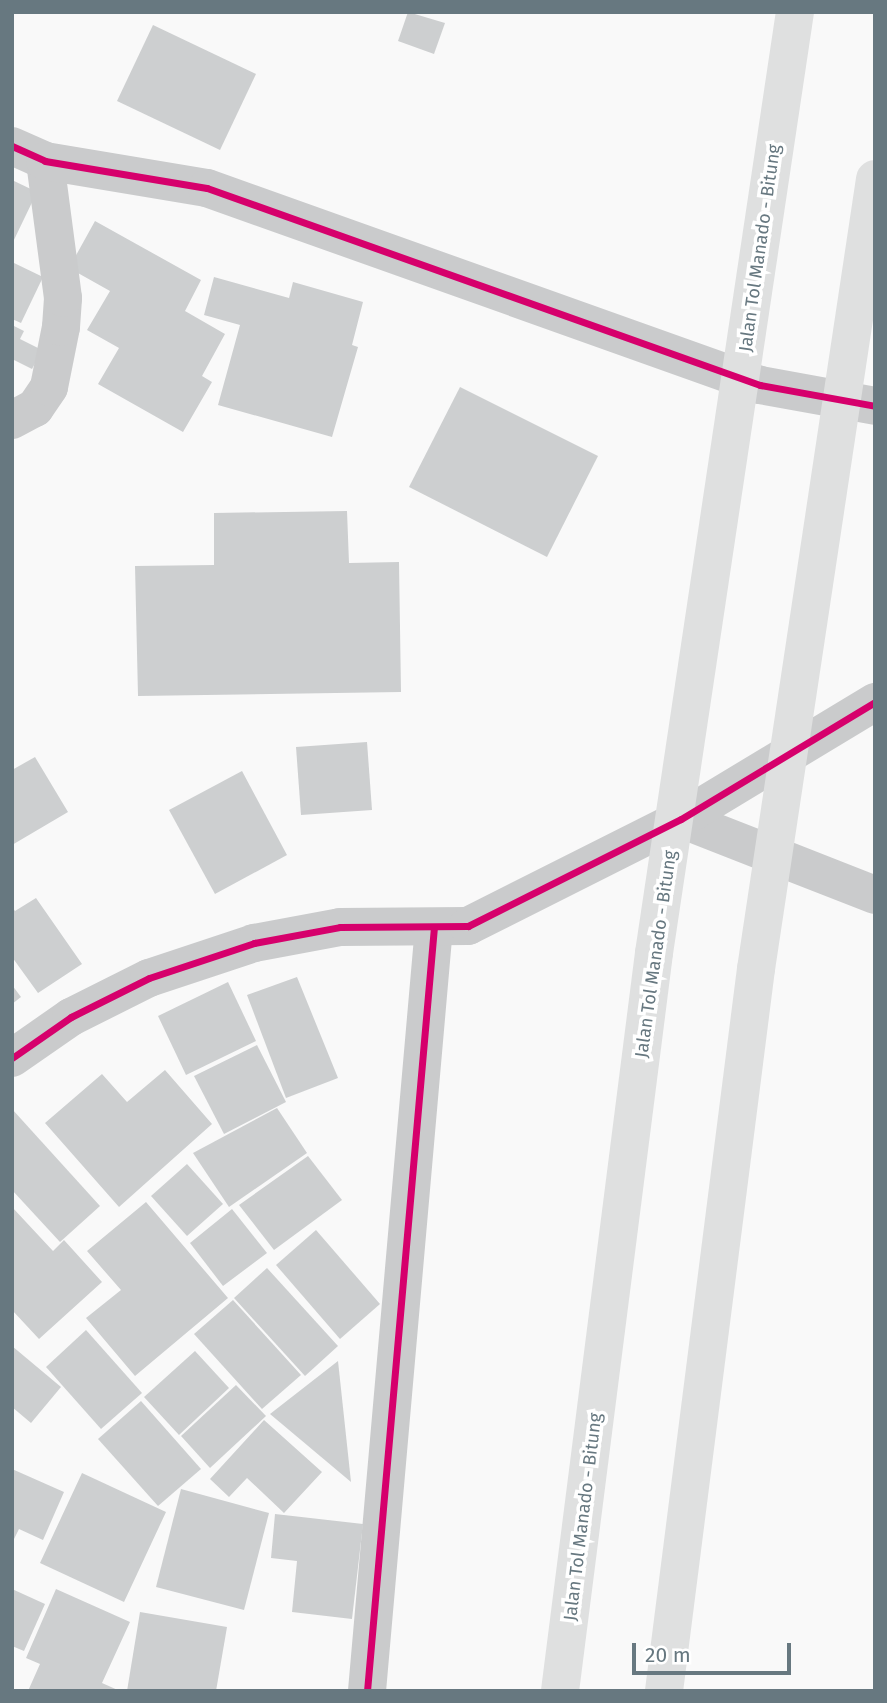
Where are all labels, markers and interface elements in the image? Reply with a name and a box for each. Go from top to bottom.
street label: Jalan Tol Manado - Bitung [735,143,785,353]
street label: Jalan Tol Manado - Bitung [631,849,681,1059]
street label: Jalan Tol Manado - Bitung [560,1412,606,1622]
scale bar [635,1630,794,1674]
text: 20 m [645,1642,691,1668]

